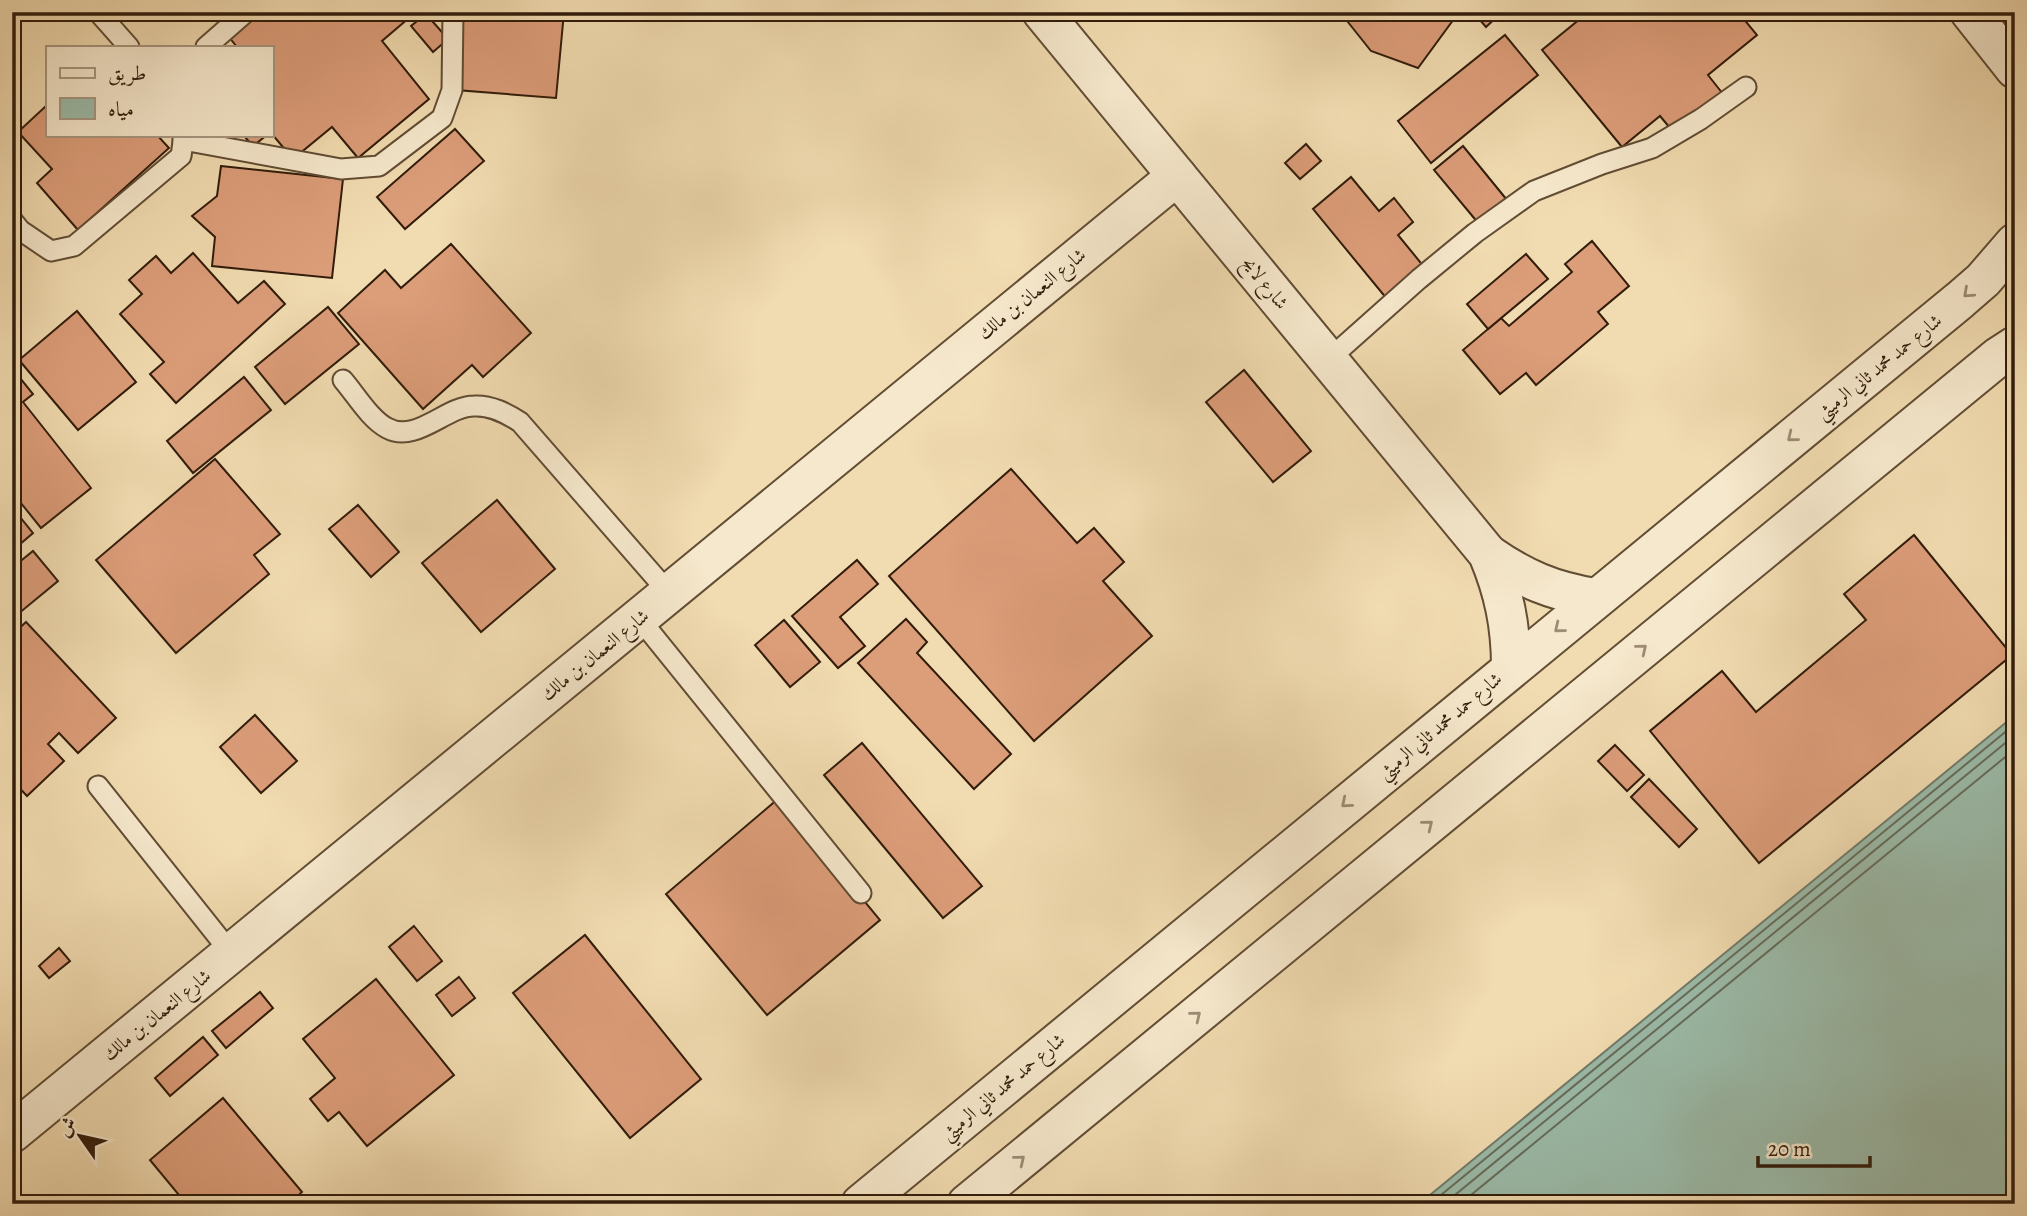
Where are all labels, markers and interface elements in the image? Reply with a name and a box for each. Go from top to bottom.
legend [46,46,273,136]
text: طريق [108,59,146,87]
text: مياه [108,95,134,123]
street label: شارع النعمان بن مالك [972,242,1093,347]
street label: شارع لايح [1233,251,1294,317]
one-way arrow [1963,285,1976,297]
street label: شارع حمد محمد ثاني الرميثي [1811,308,1951,430]
one-way arrow [1788,429,1800,442]
street label: شارع النعمان بن مالك [535,603,656,708]
one-way arrow [1555,619,1567,632]
one-way arrow [1634,645,1647,657]
street label: شارع حمد محمد ثاني الرميثي [1372,666,1511,790]
one-way arrow [1341,795,1353,808]
one-way arrow [1420,821,1433,833]
street label: شارع النعمان بن مالك [97,963,218,1068]
one-way arrow [1187,1012,1200,1024]
street label: شارع حمد محمد ثاني الرميثي [935,1027,1074,1151]
north arrow [46,1100,116,1170]
text: ش [51,1112,83,1142]
scale bar [1758,1125,1870,1169]
text: 20 m [1768,1135,1811,1163]
one-way arrow [1013,1156,1025,1169]

